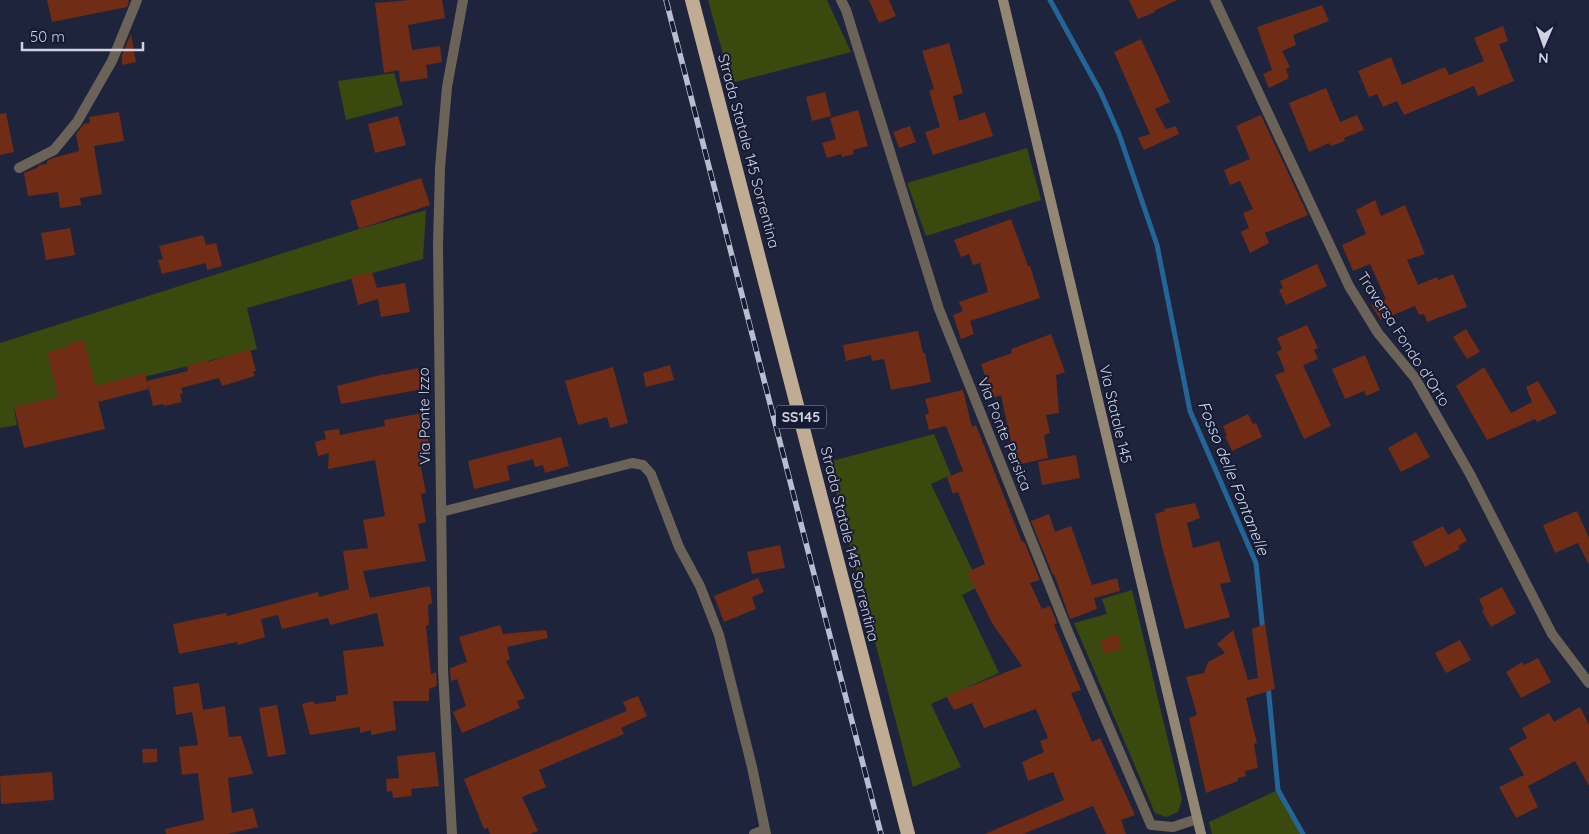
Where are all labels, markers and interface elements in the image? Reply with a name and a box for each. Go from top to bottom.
scale bar [22,20,144,52]
north arrow [1519,20,1569,70]
text: 50 m [30,27,65,46]
text: N [1538,49,1549,67]
street label: Strada Statale 145 Sorrentina [714,52,784,250]
street label: Traversa Fondo d'Orto [1353,268,1455,410]
street label: Via Statale 145 [1095,363,1137,465]
street label: Via Ponte Izzo [414,367,434,465]
street label: Via Ponte Persica [974,375,1036,493]
water label: Fosso delle Fontanelle [1194,398,1274,559]
road number: SS145 [776,406,826,428]
street label: Strada Statale 145 Sorrentina [817,444,883,644]

